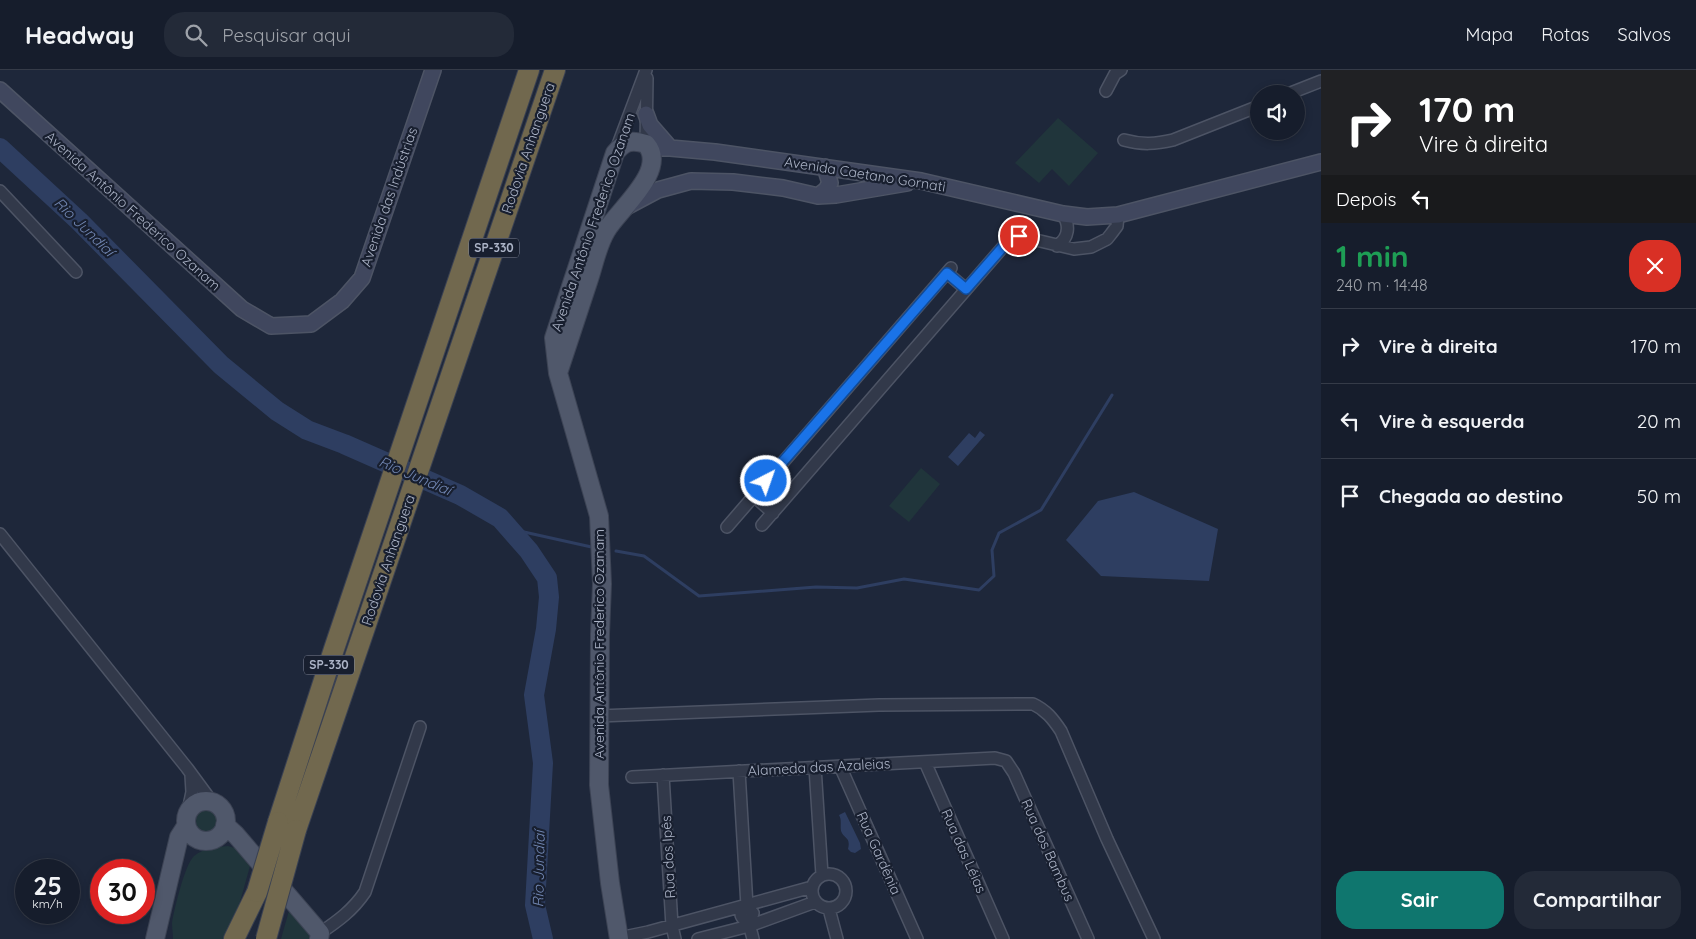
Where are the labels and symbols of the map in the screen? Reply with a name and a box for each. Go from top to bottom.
street label: Rodovia Anhanguera [497,80,559,216]
street label: Avenida Antônio Frederico Ozanam [547,110,639,334]
street label: Avenida das Indústrias [357,125,421,269]
street label: Avenida Antônio Frederico Ozanam [42,127,224,295]
street label: Avenida Caetano Gornati [783,152,947,196]
water label: Rio Jundiaí [50,193,121,262]
pin [998,215,1040,257]
road number: SP-330 [469,238,519,258]
water label: Rio Jundiaí [376,452,457,500]
position arrow [739,454,791,506]
street label: Rodovia Anhanguera [357,492,419,628]
street label: Avenida Antônio Frederico Ozanam [590,529,608,759]
road number: SP-330 [304,656,354,674]
street label: Alameda das Azaleias [747,754,891,780]
street label: Rua dos Bambus [1017,796,1079,904]
street label: Rua das Léias [937,806,991,896]
street label: Rua Gardênia [853,809,905,897]
street label: Rua dos Ipês [657,815,679,899]
water label: Rio Jundiaí [528,828,549,908]
speed limit sign: 30 [90,859,155,924]

